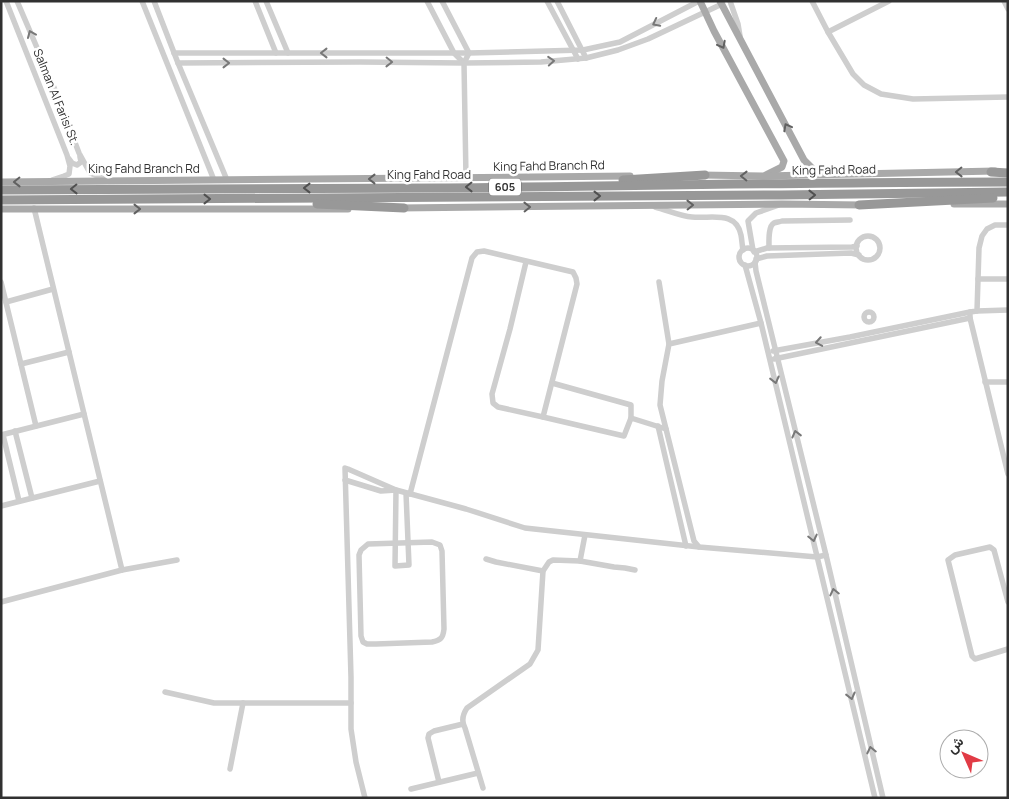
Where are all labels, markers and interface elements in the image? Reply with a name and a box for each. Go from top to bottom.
one-way arrow [652,17,661,27]
one-way arrow [26,30,37,39]
one-way arrow [716,40,726,49]
street label: Salman Al Farisi St. [29,46,84,147]
one-way arrow [319,48,327,58]
one-way arrow [548,56,556,67]
one-way arrow [386,57,393,67]
one-way arrow [223,58,231,68]
one-way arrow [783,123,793,132]
street label: King Fahd Branch Rd [493,156,605,175]
street label: King Fahd Branch Rd [88,160,200,177]
street label: King Fahd Road [792,160,876,179]
street label: King Fahd Road [387,166,471,183]
one-way arrow [955,167,962,177]
one-way arrow [740,171,748,181]
one-way arrow [367,174,375,184]
one-way arrow [12,177,20,187]
road number: 605 [489,178,521,196]
one-way arrow [465,182,473,193]
one-way arrow [302,183,310,193]
one-way arrow [70,184,78,195]
one-way arrow [809,190,817,200]
one-way arrow [594,191,602,201]
one-way arrow [204,194,212,204]
one-way arrow [686,200,694,210]
one-way arrow [524,202,532,212]
one-way arrow [134,204,142,214]
one-way arrow [815,337,824,347]
one-way arrow [769,376,780,385]
one-way arrow [791,430,802,439]
one-way arrow [807,534,818,543]
one-way arrow [830,588,840,597]
one-way arrow [845,692,856,701]
north arrow [939,729,989,779]
text: ش [942,732,967,757]
one-way arrow [866,746,877,755]

